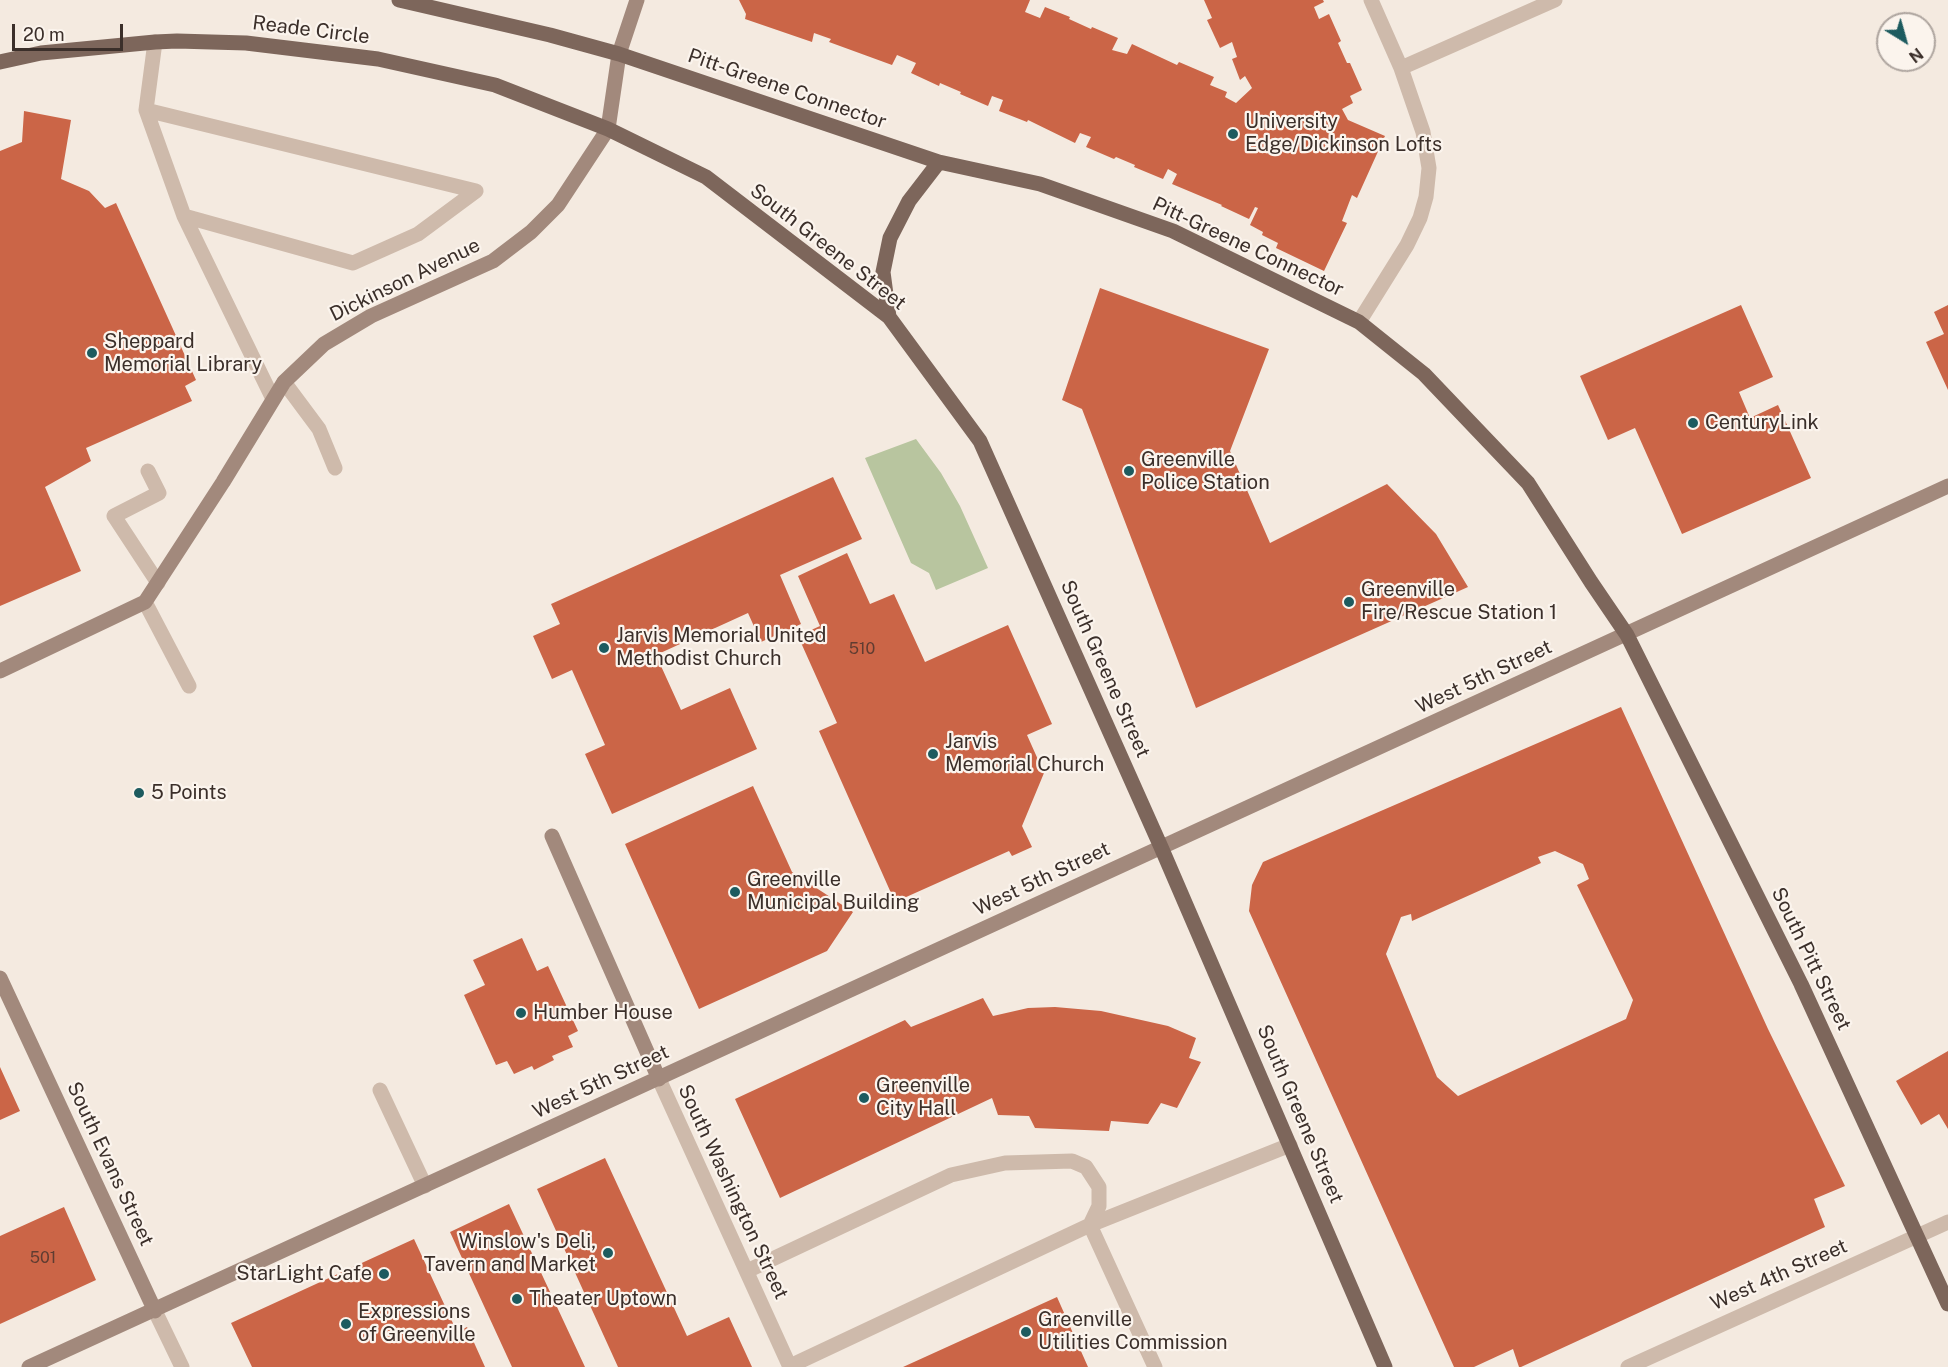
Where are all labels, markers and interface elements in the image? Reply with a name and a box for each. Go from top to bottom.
street label: Reade Circle [251,11,371,49]
scale bar [15,12,126,50]
north arrow [1876,12,1936,72]
text: 20 m [23,24,65,45]
street label: Pitt-Greene Connector [685,44,889,134]
text: N [1905,44,1927,67]
place label: University Edge/Dickinson Lofts [1245,110,1442,157]
marker: University Edge/Dickinson Lofts [1226,127,1240,141]
street label: South Greene Street [745,179,911,315]
street label: Pitt-Greene Connector [1148,192,1348,302]
street label: Dickinson Avenue [326,233,484,327]
place label: Sheppard Memorial Library [104,330,262,377]
marker: Sheppard Memorial Library [85,346,99,360]
place label: CenturyLink [1705,411,1819,435]
marker: CenturyLink [1686,416,1700,430]
place label: Greenville Police Station [1141,448,1270,495]
marker: Greenville Police Station [1122,464,1136,478]
street label: South Greene Street [1055,577,1155,761]
place label: Greenville Fire/Rescue Station 1 [1361,578,1557,625]
marker: Greenville Fire/Rescue Station 1 [1342,595,1356,609]
place label: Jarvis Memorial United Methodist Church [616,624,826,671]
street label: West 5th Street [1412,635,1556,719]
house number: 510 [849,639,875,659]
marker: Jarvis Memorial United Methodist Church [597,641,611,655]
place label: Jarvis Memorial Church [945,730,1104,777]
marker: Jarvis Memorial Church [926,747,940,761]
place label: 5 Points [151,781,227,805]
marker: 5 Points [132,786,146,800]
street label: West 5th Street [970,837,1114,921]
place label: Greenville Municipal Building [747,868,919,915]
street label: South Pitt Street [1766,884,1856,1034]
marker: Greenville Municipal Building [728,885,742,899]
place label: Humber House [533,1001,673,1025]
marker: Humber House [514,1006,528,1020]
street label: South Greene Street [1252,1021,1348,1207]
street label: West 5th Street [529,1040,673,1124]
place label: Greenville City Hall [876,1074,970,1121]
street label: South Evans Street [61,1078,159,1250]
street label: South Washington Street [673,1081,793,1303]
marker: Greenville City Hall [857,1091,871,1105]
place label: Winslow's Deli, Tavern and Market [424,1230,596,1277]
street label: West 4th Street [1707,1234,1851,1316]
marker: Winslow's Deli, Tavern and Market [601,1246,615,1260]
house number: 501 [30,1248,56,1268]
place label: StarLight Cafe [236,1262,372,1286]
marker: StarLight Cafe [377,1267,391,1281]
place label: Theater Uptown [529,1287,677,1311]
marker: Theater Uptown [510,1292,524,1306]
place label: Expressions of Greenville [358,1300,476,1347]
place label: Greenville Utilities Commission [1038,1308,1228,1355]
marker: Expressions of Greenville [339,1317,353,1331]
marker: Greenville Utilities Commission [1019,1325,1033,1339]

